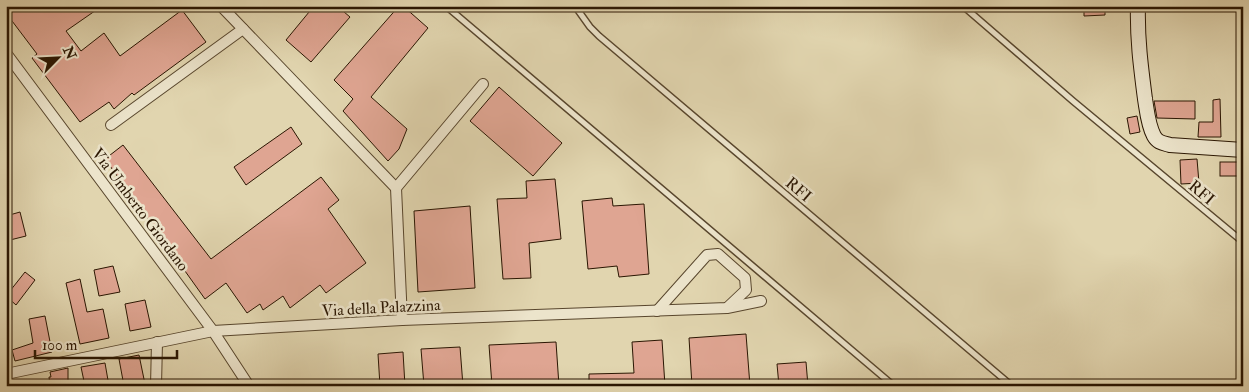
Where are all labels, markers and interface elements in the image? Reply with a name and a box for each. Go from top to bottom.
north arrow [32,32,82,82]
text: N [59,43,80,63]
street label: Via Umberto Giordano [87,144,193,275]
street label: RFI [781,173,815,206]
street label: RFI [1184,176,1218,209]
street label: Via della Palazzina [321,295,441,321]
scale bar [35,327,178,359]
text: 100 m [42,336,78,355]

